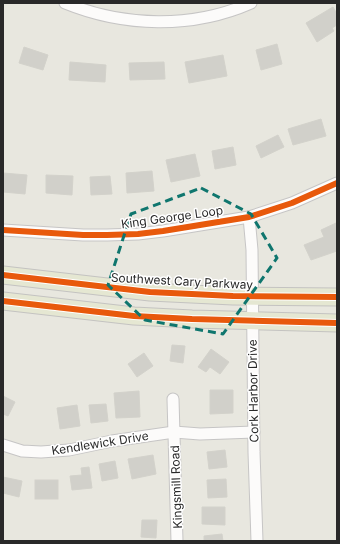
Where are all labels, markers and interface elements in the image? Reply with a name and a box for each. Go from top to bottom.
street label: King George Loop [120,202,224,232]
street label: Southwest Cary Parkway [111,270,254,292]
street label: Cork Harbor Drive [245,339,261,443]
street label: Kendlewick Drive [50,428,150,458]
street label: Kingsmill Road [167,445,185,529]

